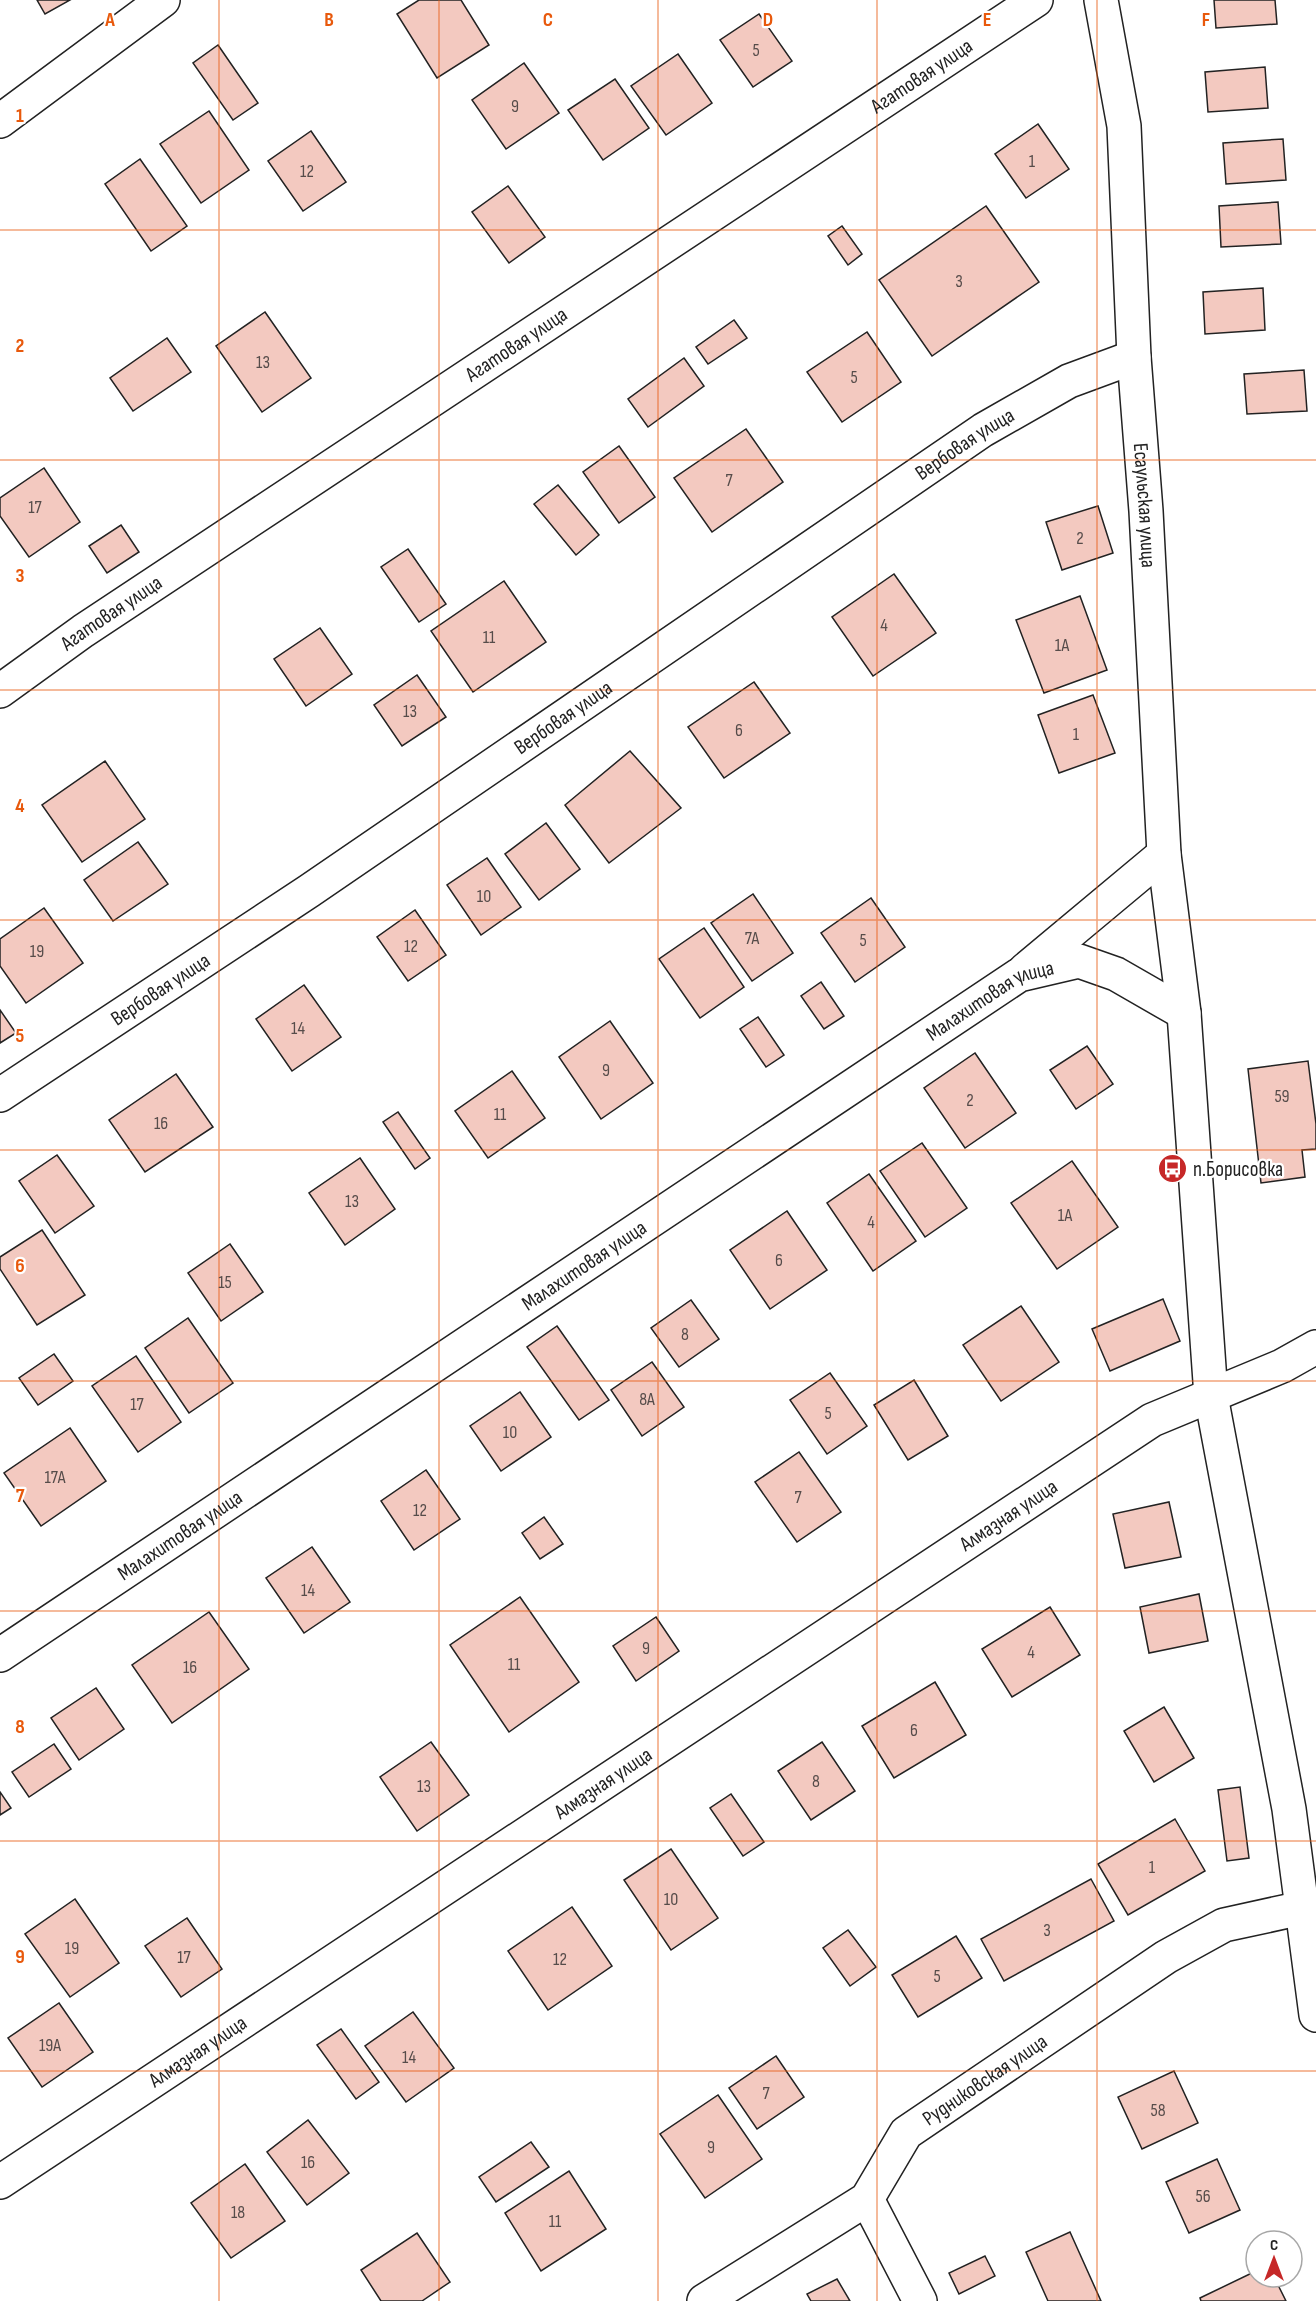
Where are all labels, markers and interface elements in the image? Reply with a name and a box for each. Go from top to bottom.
text: A [104,8,115,32]
text: B [324,8,334,32]
text: C [543,8,553,32]
text: D [763,8,773,32]
text: E [983,8,991,32]
text: F [1202,8,1210,32]
street label: Агатовая улица [865,34,977,120]
house number: 5 [752,40,760,61]
house number: 9 [511,96,519,117]
text: 1 [16,104,24,128]
house number: 1 [1029,151,1036,172]
house number: 12 [300,161,314,182]
house number: 3 [955,271,963,292]
street label: Агатовая улица [460,302,572,388]
text: 2 [16,334,24,358]
house number: 13 [256,352,270,373]
house number: 5 [850,367,858,388]
street label: Вербовая улица [911,403,1019,486]
street label: Есаульская улица [1128,442,1161,568]
house number: 7 [725,470,733,491]
house number: 17 [28,497,43,518]
house number: 2 [1076,528,1084,549]
text: 3 [16,564,25,588]
street label: Агатовая улица [55,570,167,657]
house number: 4 [880,615,888,636]
house number: 11 [483,627,496,648]
house number: 1А [1055,635,1069,656]
street label: Вербовая улица [509,675,617,760]
house number: 13 [403,701,417,722]
house number: 6 [735,720,743,741]
house number: 1 [1073,724,1080,745]
text: 4 [15,794,25,818]
house number: 10 [477,886,491,907]
house number: 7А [745,928,760,949]
house number: 5 [859,930,867,951]
house number: 12 [404,936,418,957]
house number: 19 [30,941,44,962]
street label: Вербовая улица [106,948,215,1031]
street label: Малахитовая улица [921,955,1056,1047]
house number: 14 [291,1018,305,1039]
text: 5 [16,1024,25,1048]
house number: 9 [602,1060,610,1081]
house number: 59 [1274,1086,1290,1107]
house number: 2 [966,1090,974,1111]
house number: 11 [494,1104,507,1125]
house number: 16 [154,1113,168,1134]
bus stop icon: п.Борисовка [1156,1153,1188,1185]
place label: п.Борисовка [1193,1157,1283,1182]
house number: 13 [345,1191,359,1212]
house number: 1А [1058,1205,1072,1226]
house number: 4 [867,1212,875,1233]
street label: Малахитовая улица [517,1215,651,1316]
house number: 6 [775,1250,783,1271]
text: 6 [15,1254,25,1278]
house number: 15 [218,1272,232,1293]
house number: 8 [681,1324,689,1345]
house number: 8А [639,1389,655,1410]
house number: 17 [130,1394,145,1415]
house number: 5 [824,1403,832,1424]
house number: 10 [503,1422,517,1443]
house number: 17А [45,1467,66,1488]
street label: Алмазная улица [954,1474,1062,1557]
text: 7 [16,1484,25,1508]
street label: Малахитовая улица [113,1485,247,1586]
house number: 7 [794,1487,802,1508]
house number: 12 [413,1500,427,1521]
house number: 14 [301,1580,315,1601]
house number: 9 [642,1638,650,1659]
house number: 4 [1027,1642,1035,1663]
house number: 11 [508,1654,521,1675]
house number: 16 [183,1657,197,1678]
text: 8 [15,1715,25,1739]
house number: 6 [910,1720,918,1741]
street label: Алмазная улица [549,1742,657,1825]
house number: 8 [812,1771,820,1792]
house number: 13 [417,1776,431,1797]
house number: 1 [1149,1857,1156,1878]
house number: 10 [664,1889,678,1910]
house number: 3 [1043,1920,1051,1941]
house number: 19 [65,1938,79,1959]
text: 9 [15,1945,25,1969]
house number: 17 [177,1947,192,1968]
house number: 12 [553,1949,567,1970]
house number: 5 [933,1966,941,1987]
street label: Алмазная улица [144,2010,252,2094]
street label: Рудниковская улица [918,2029,1052,2131]
house number: 19А [39,2035,61,2056]
house number: 14 [402,2047,416,2068]
house number: 7 [762,2083,770,2104]
house number: 58 [1150,2100,1166,2121]
house number: 9 [707,2137,715,2158]
house number: 16 [301,2152,315,2173]
house number: 56 [1195,2186,1211,2207]
house number: 18 [231,2202,245,2223]
house number: 11 [549,2211,562,2232]
north arrow [1244,2229,1304,2289]
text: С [1270,2236,1278,2255]

